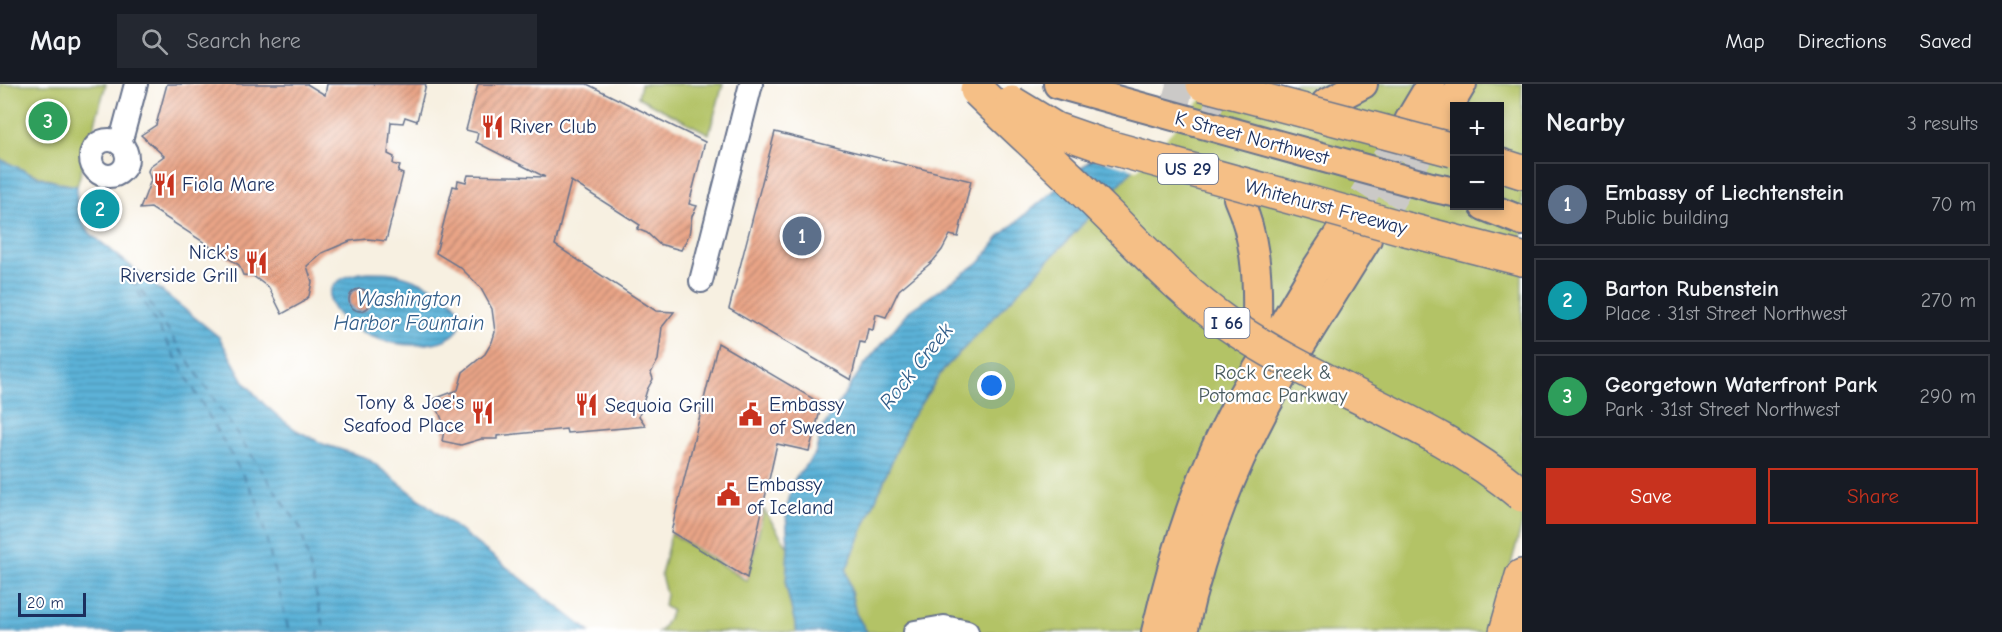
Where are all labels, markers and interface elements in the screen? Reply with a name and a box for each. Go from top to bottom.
search box [117,14,537,68]
text: Map [30,25,81,57]
icon: search [138,25,171,58]
text: Search here [186,28,301,54]
text: Map [1725,29,1765,53]
text: Directions [1798,29,1887,53]
text: Saved [1920,29,1972,53]
pin: 3 [28,99,68,144]
map controls [1450,102,1504,210]
button: + [1450,102,1504,156]
street label: K Street Northwest [1173,106,1333,170]
text: Nearby [1546,108,1625,138]
text: 3 results [1907,112,1978,135]
restaurant icon: River Club [479,113,505,139]
place label: River Club [510,115,597,138]
road number: US 29 [1158,154,1218,184]
button: − [1450,156,1504,210]
restaurant icon: Fiola Mare [151,171,177,197]
place label: Fiola Mare [182,173,275,196]
street label: Whitehurst Freeway [1242,174,1410,240]
text: Embassy of Liechtenstein [1605,180,1844,206]
pin: 2 [80,186,120,232]
text: 1 [1564,193,1571,216]
text: 70 m [1931,193,1976,216]
text: Public building [1605,206,1729,229]
pin: 1 [782,214,822,258]
place label: Nick's Riverside Grill [120,241,238,287]
restaurant icon: Nick's Riverside Grill [243,250,269,276]
text: Barton Rubenstein [1605,276,1779,302]
water label: Washington Harbor Fountain [333,287,485,335]
text: 2 [1563,289,1572,312]
text: 270 m [1921,289,1976,312]
text: Place · 31st Street Northwest [1605,302,1847,325]
road number: I 66 [1204,308,1250,338]
water label: Rock Creek [874,318,958,414]
park label: Rock Creek & Potomac Parkway [1199,361,1347,407]
your location [977,371,1006,400]
text: Georgetown Waterfront Park [1605,372,1877,398]
text: 3 [1563,385,1572,408]
text: 290 m [1920,385,1976,408]
place label: Tony & Joe's Seafood Place [343,391,464,437]
restaurant icon: Sequoia Grill [574,392,600,418]
place label: Embassy of Sweden [769,393,856,439]
place label: Sequoia Grill [605,394,714,417]
text: Park · 31st Street Northwest [1605,398,1839,421]
restaurant icon: Tony & Joe's Seafood Place [469,400,495,426]
public building icon: Embassy of Sweden [738,402,764,428]
button: Save [1546,468,1756,524]
button: Share [1768,468,1978,524]
place label: Embassy of Iceland [747,473,834,519]
public building icon: Embassy of Iceland [716,482,742,508]
scale bar [18,590,86,618]
text: 20 m [27,594,64,612]

